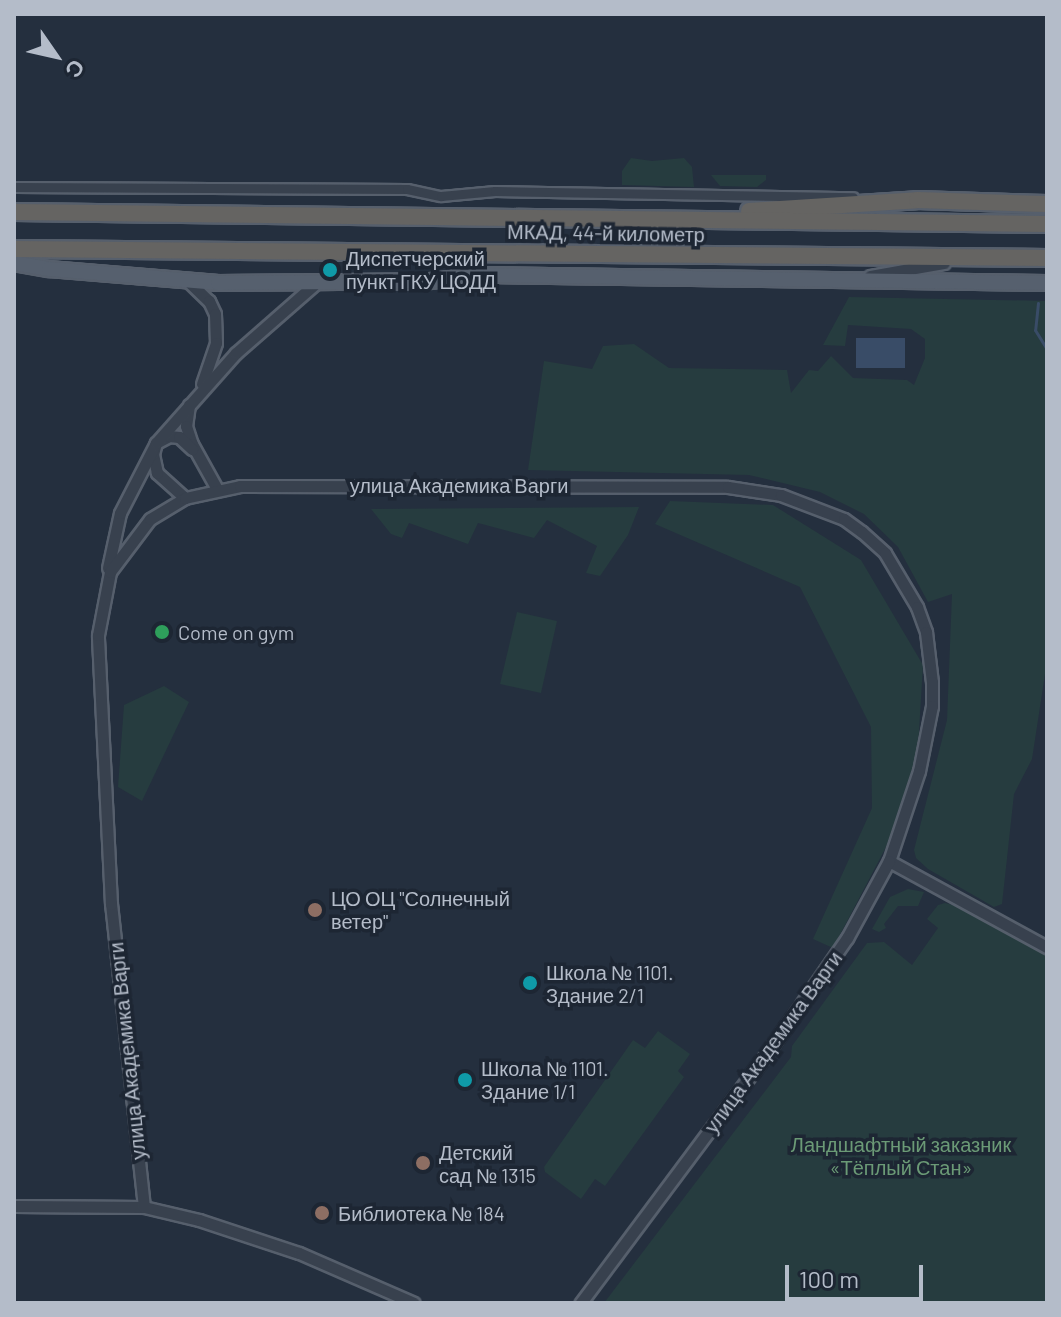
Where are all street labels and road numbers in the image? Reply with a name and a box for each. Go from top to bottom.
street label: МКАД, 44-й километр [507,219,705,247]
street label: улица Академика Варги [350,473,568,497]
street label: улица Академика Варги [104,941,150,1161]
street label: улица Академика Варги [699,946,847,1138]

